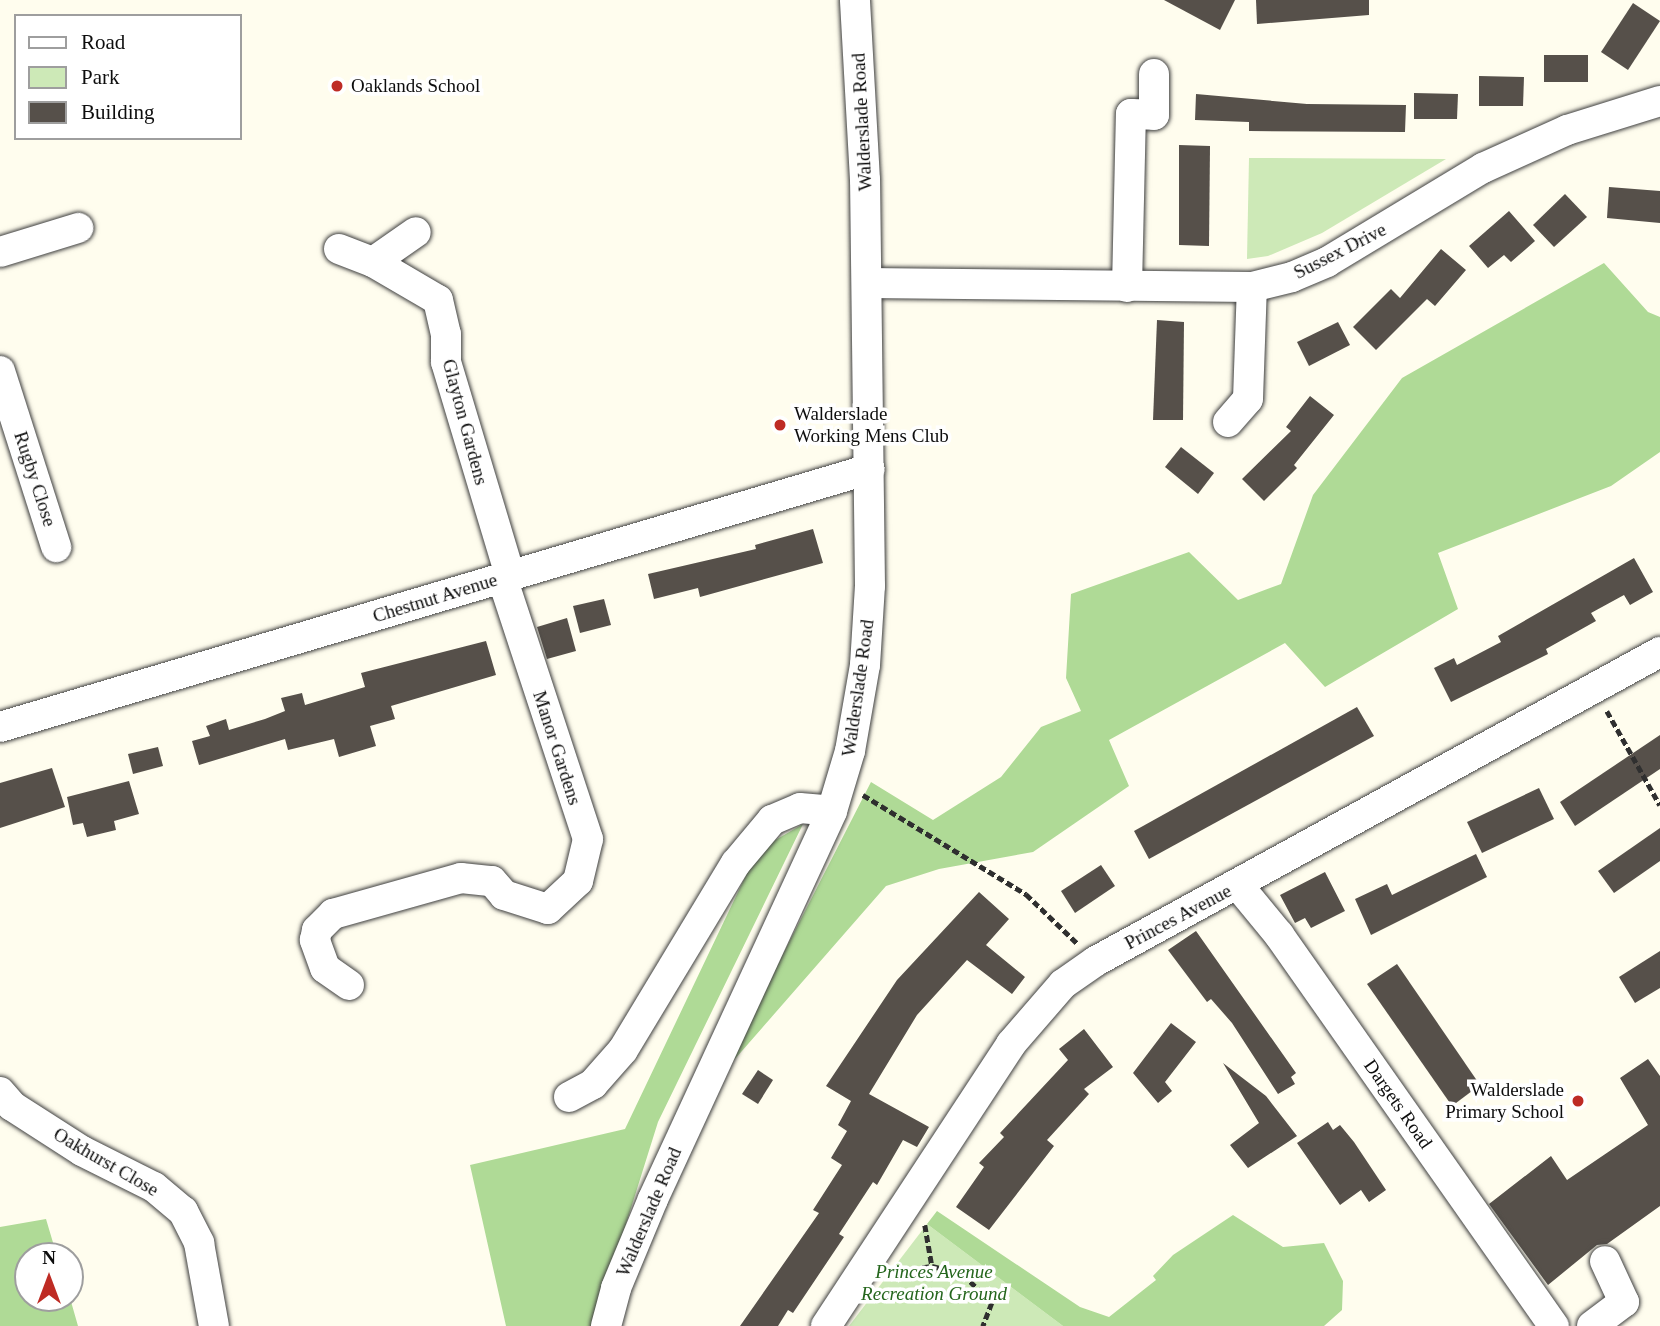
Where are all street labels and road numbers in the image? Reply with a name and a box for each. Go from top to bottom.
street label: Walderslade Road [847,52,877,192]
street label: Sussex Drive [1290,218,1390,284]
street label: Glayton Gardens [437,357,493,487]
street label: Rugby Close [9,429,61,529]
street label: Chestnut Avenue [370,568,500,628]
street label: Walderslade Road [837,618,879,758]
street label: Manor Gardens [528,688,586,808]
street label: Princes Avenue [1120,879,1236,955]
street label: Dargets Road [1359,1055,1437,1153]
street label: Oakhurst Close [49,1123,163,1201]
street label: Walderslade Road [611,1144,687,1280]

